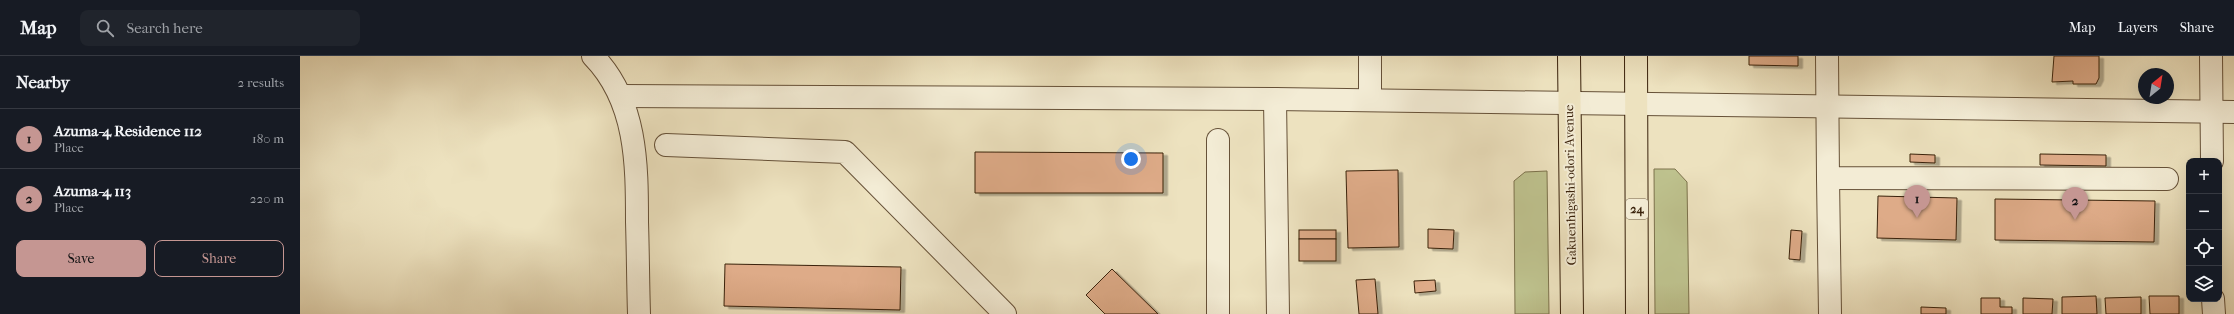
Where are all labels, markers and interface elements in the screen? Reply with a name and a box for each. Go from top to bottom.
search box [80,10,360,46]
text: Map [20,17,56,39]
icon: search [94,17,116,39]
text: Search here [126,19,203,37]
text: Map [2069,19,2096,36]
text: Layers [2118,19,2158,36]
text: Share [2180,19,2214,36]
north arrow [2138,68,2174,104]
text: Nearby [16,72,70,92]
text: 2 results [238,75,284,90]
street label: Gakuenhigashi-odori Avenue [1561,104,1579,266]
text: Azuma-4 Residence 112 [54,122,202,140]
text: 1 [27,131,31,146]
text: 180 m [252,131,284,146]
text: Place [54,140,84,155]
your location [1121,149,1141,169]
map controls [2186,158,2222,302]
button: + [2186,158,2222,194]
text: Azuma-4 113 [54,182,131,200]
pin: 1 [1904,185,1930,218]
pin: 2 [2062,187,2088,220]
text: 2 [26,191,32,206]
text: 220 m [250,191,284,206]
button: − [2186,194,2222,230]
road number: 24 [1626,199,1648,219]
text: Place [54,200,84,215]
button: locate [2186,230,2222,266]
button: Save [16,240,146,277]
button: Share [154,240,284,277]
button: layers [2186,266,2222,302]

